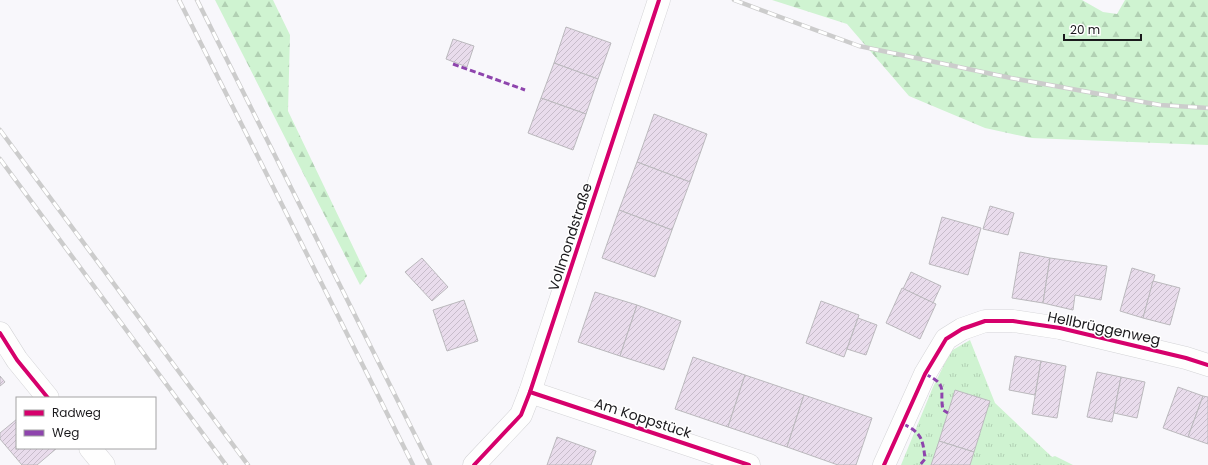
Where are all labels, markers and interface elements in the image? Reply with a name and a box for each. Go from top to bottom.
scale bar [1064,16,1141,42]
text: 20 m [1070,21,1100,38]
street label: Vollmondstraße [543,180,597,294]
street label: Hellbrüggenweg [1046,306,1162,350]
street label: Am Koppstück [592,393,695,443]
legend [16,397,156,449]
text: Radweg [52,404,101,421]
text: Weg [52,424,79,441]

